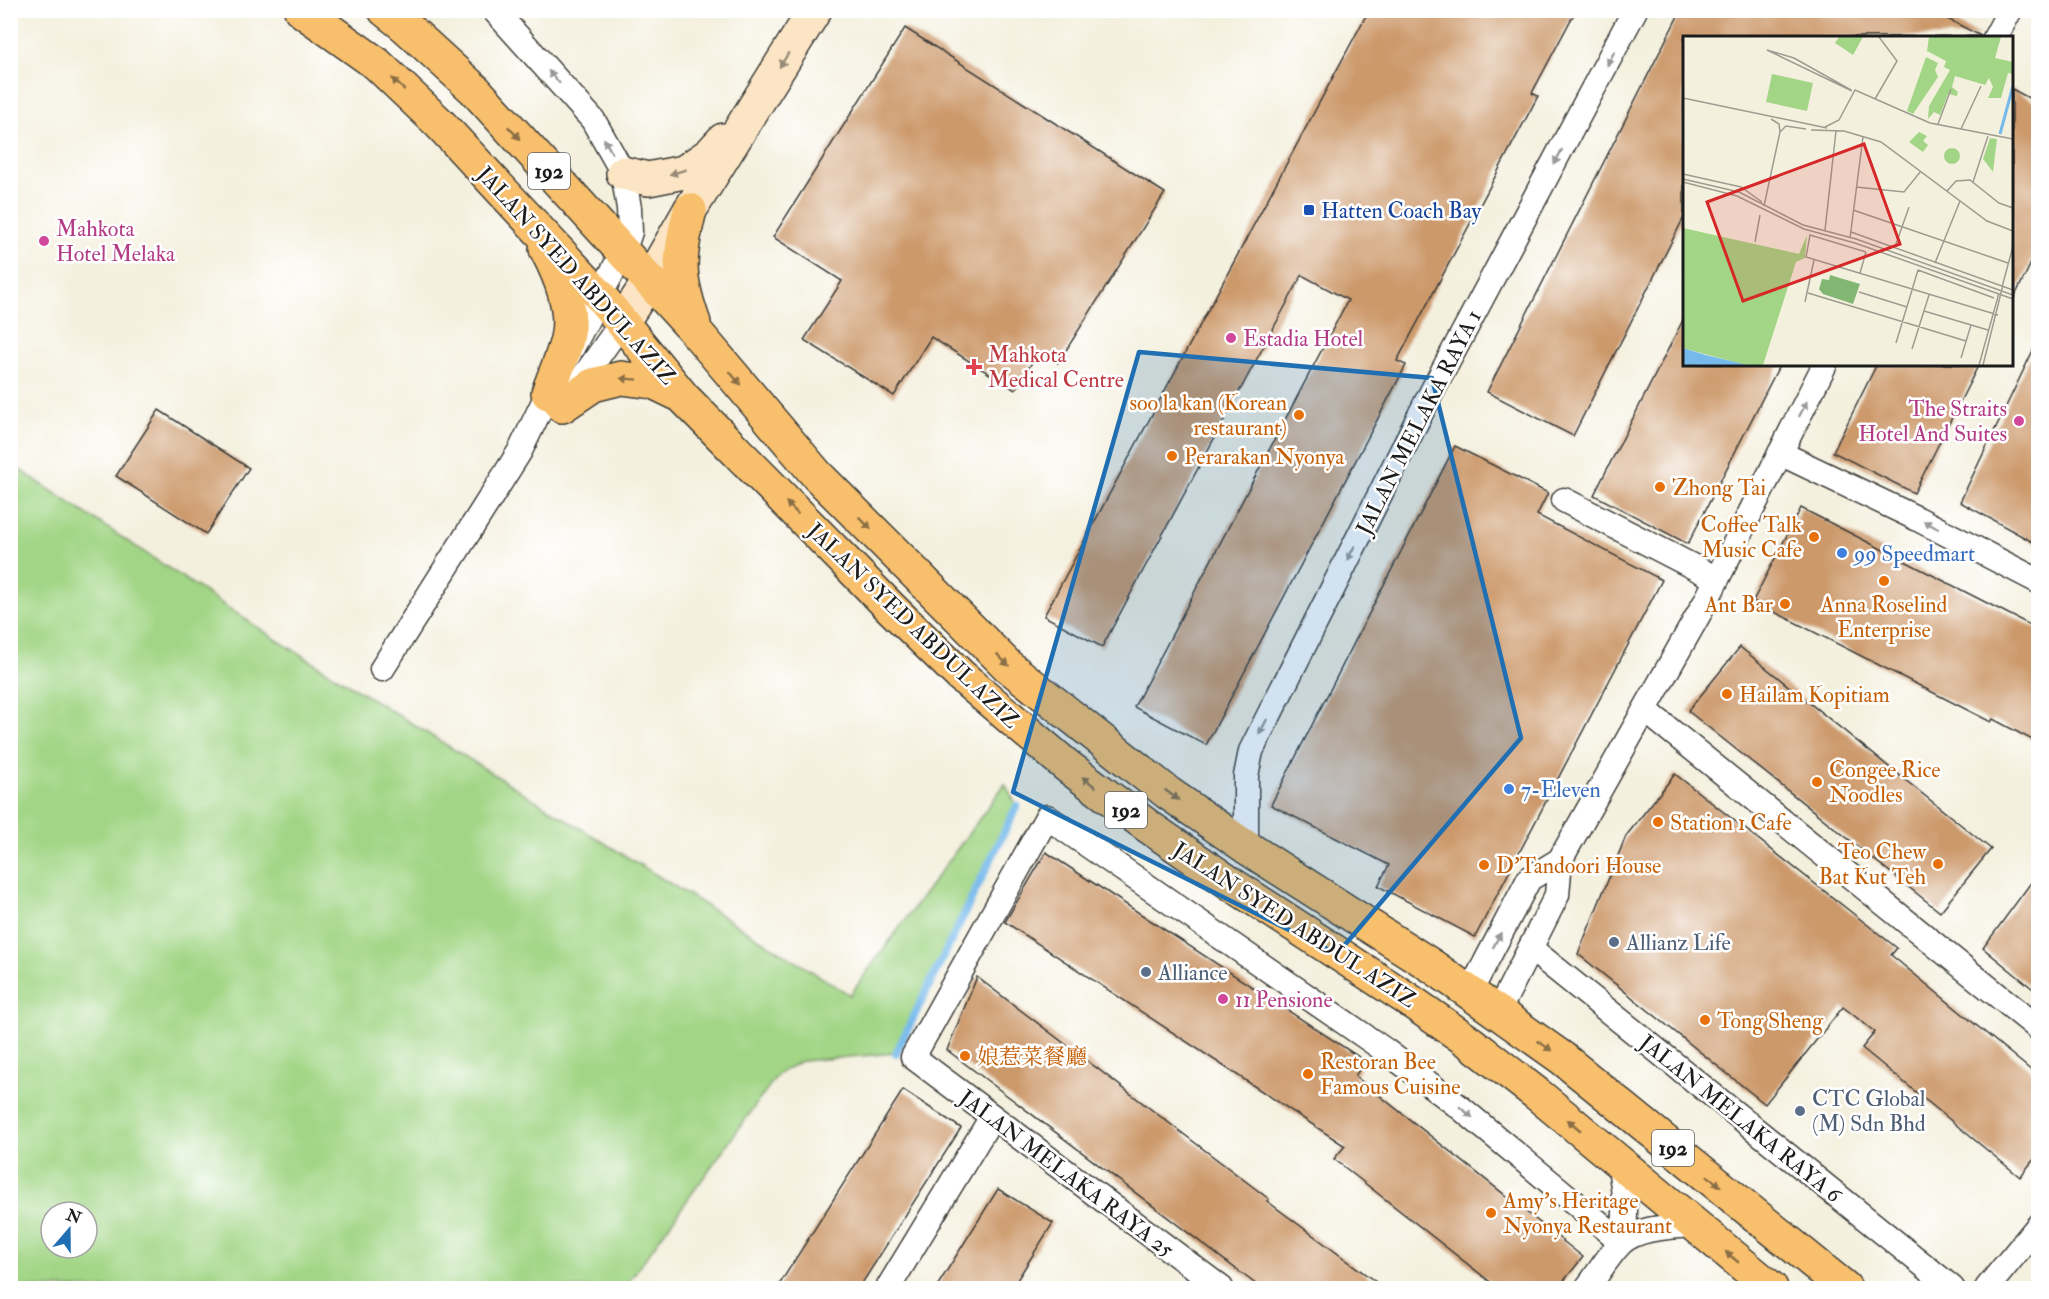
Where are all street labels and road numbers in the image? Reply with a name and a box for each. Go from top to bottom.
road number: 192 [528,153,570,189]
street label: JALAN SYED ABDUL AZIZ [470,160,682,391]
street label: JALAN MELAKA RAYA 1 [1349,305,1488,541]
street label: JALAN SYED ABDUL AZIZ [801,516,1025,735]
road number: 192 [1105,792,1147,828]
street label: JALAN SYED ABDUL AZIZ [1167,835,1421,1014]
street label: JALAN MELAKA RAYA 6 [1633,1028,1849,1210]
street label: JALAN MELAKA RAYA 25 [953,1083,1180,1264]
road number: 192 [1652,1130,1694,1166]

